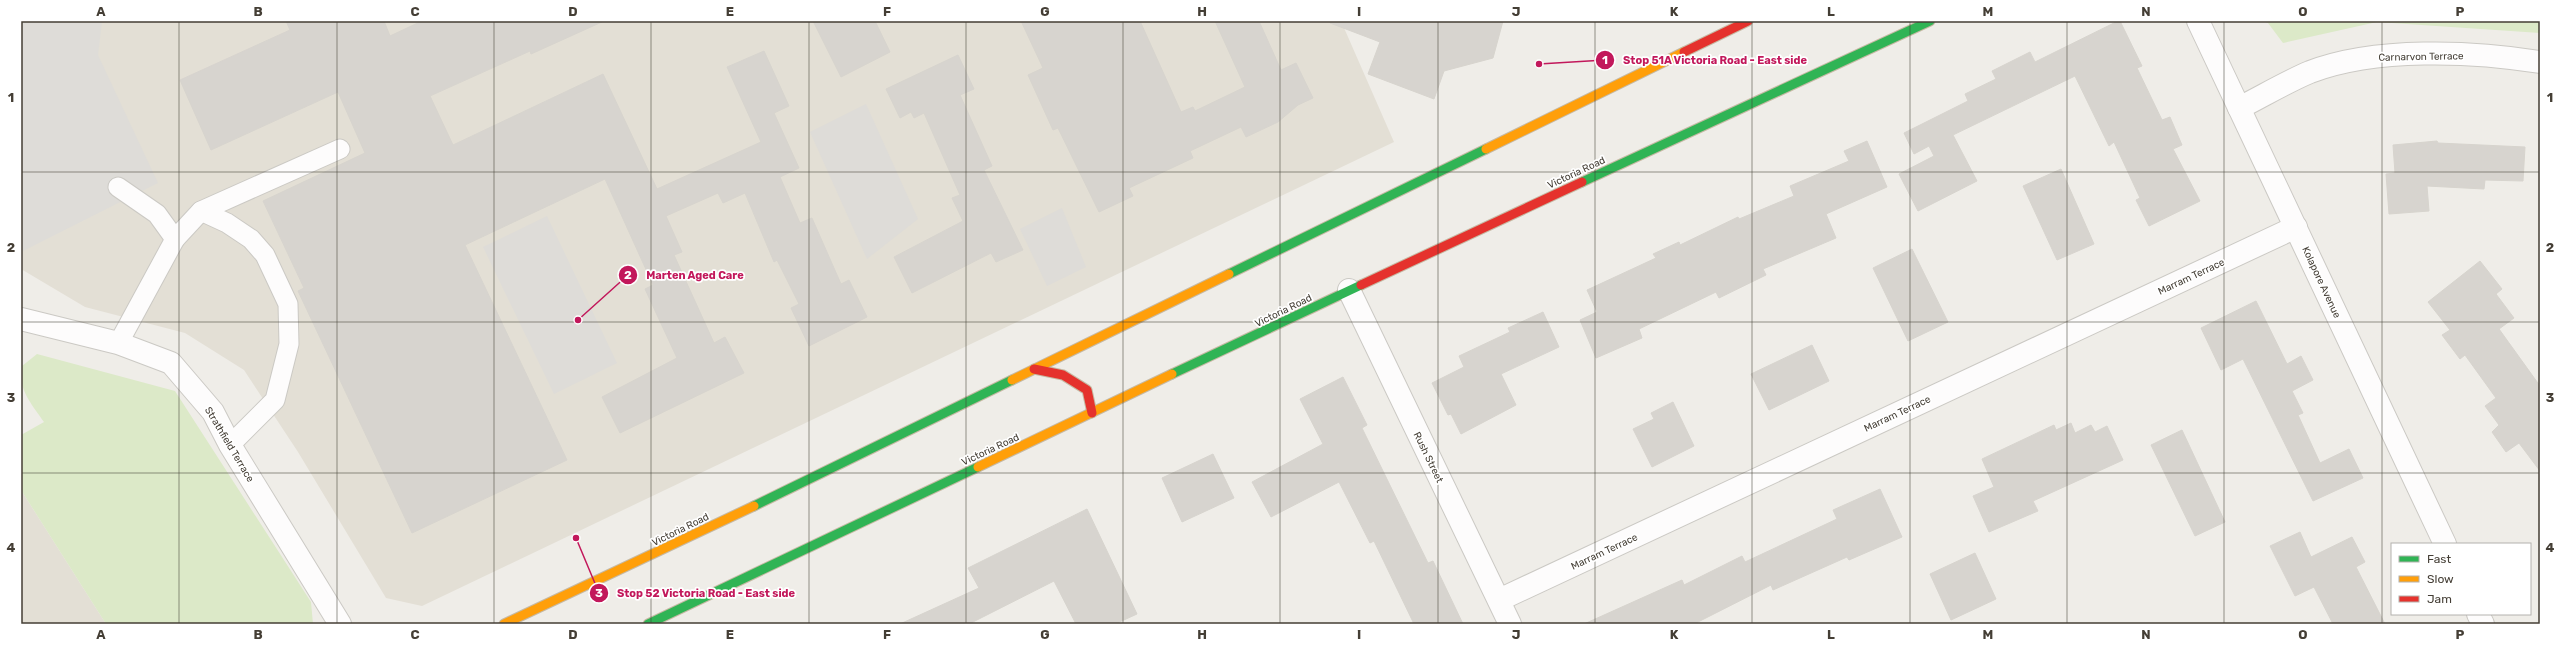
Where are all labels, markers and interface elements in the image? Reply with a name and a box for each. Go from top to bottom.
text: A [96,4,106,19]
text: B [253,4,263,19]
text: C [410,4,420,19]
text: D [568,4,578,19]
text: E [726,4,734,19]
text: F [883,4,891,19]
text: G [1040,4,1050,19]
text: H [1197,4,1207,19]
text: I [1357,4,1361,19]
text: J [1512,4,1520,19]
text: K [1670,4,1679,19]
text: L [1827,4,1835,19]
text: M [1983,4,1993,19]
text: N [2141,4,2151,19]
text: O [2298,4,2308,19]
text: P [2456,4,2465,19]
callout: Stop 51A Victoria Road - East side [1595,49,1816,72]
street label: Carnarvon Terrace [2378,50,2464,64]
text: 1 [1602,53,1608,67]
text: Stop 51A Victoria Road - East side [1623,54,1807,67]
text: 1 [8,90,14,105]
text: 1 [2547,90,2553,105]
street label: Victoria Road [1546,154,1607,191]
text: 2 [7,240,15,255]
text: 2 [2546,240,2554,255]
street label: Kolapore Avenue [2299,245,2343,320]
street label: Marram Terrace [2156,256,2227,298]
callout: Marten Aged Care [618,264,752,287]
text: 2 [624,268,632,282]
text: Marten Aged Care [646,269,744,282]
street label: Victoria Road [1253,292,1314,330]
text: 3 [7,390,16,405]
text: 3 [2546,390,2555,405]
street label: Marram Terrace [1862,393,1933,435]
street label: Strathfield Terrace [202,405,257,485]
street label: Rush Street [1411,430,1446,485]
street label: Victoria Road [960,431,1021,468]
street label: Victoria Road [650,511,711,549]
street label: Marram Terrace [1569,531,1640,573]
text: 4 [7,540,16,555]
text: 4 [2546,540,2555,555]
legend [2391,543,2531,615]
text: Fast [2427,552,2451,566]
text: Slow [2427,572,2454,586]
callout: Stop 52 Victoria Road - East side [589,581,803,604]
text: 3 [595,586,603,600]
text: Stop 52 Victoria Road - East side [617,587,796,600]
text: Jam [2427,592,2452,606]
text: A [96,627,106,642]
text: B [253,627,263,642]
text: C [410,627,420,642]
text: D [568,627,578,642]
text: E [726,627,734,642]
text: F [883,627,891,642]
text: G [1040,627,1050,642]
text: H [1197,627,1207,642]
text: I [1357,627,1361,642]
text: J [1512,627,1520,642]
text: K [1670,627,1679,642]
text: L [1827,627,1835,642]
text: M [1983,627,1993,642]
text: N [2141,627,2151,642]
text: O [2298,627,2308,642]
text: P [2456,627,2465,642]

